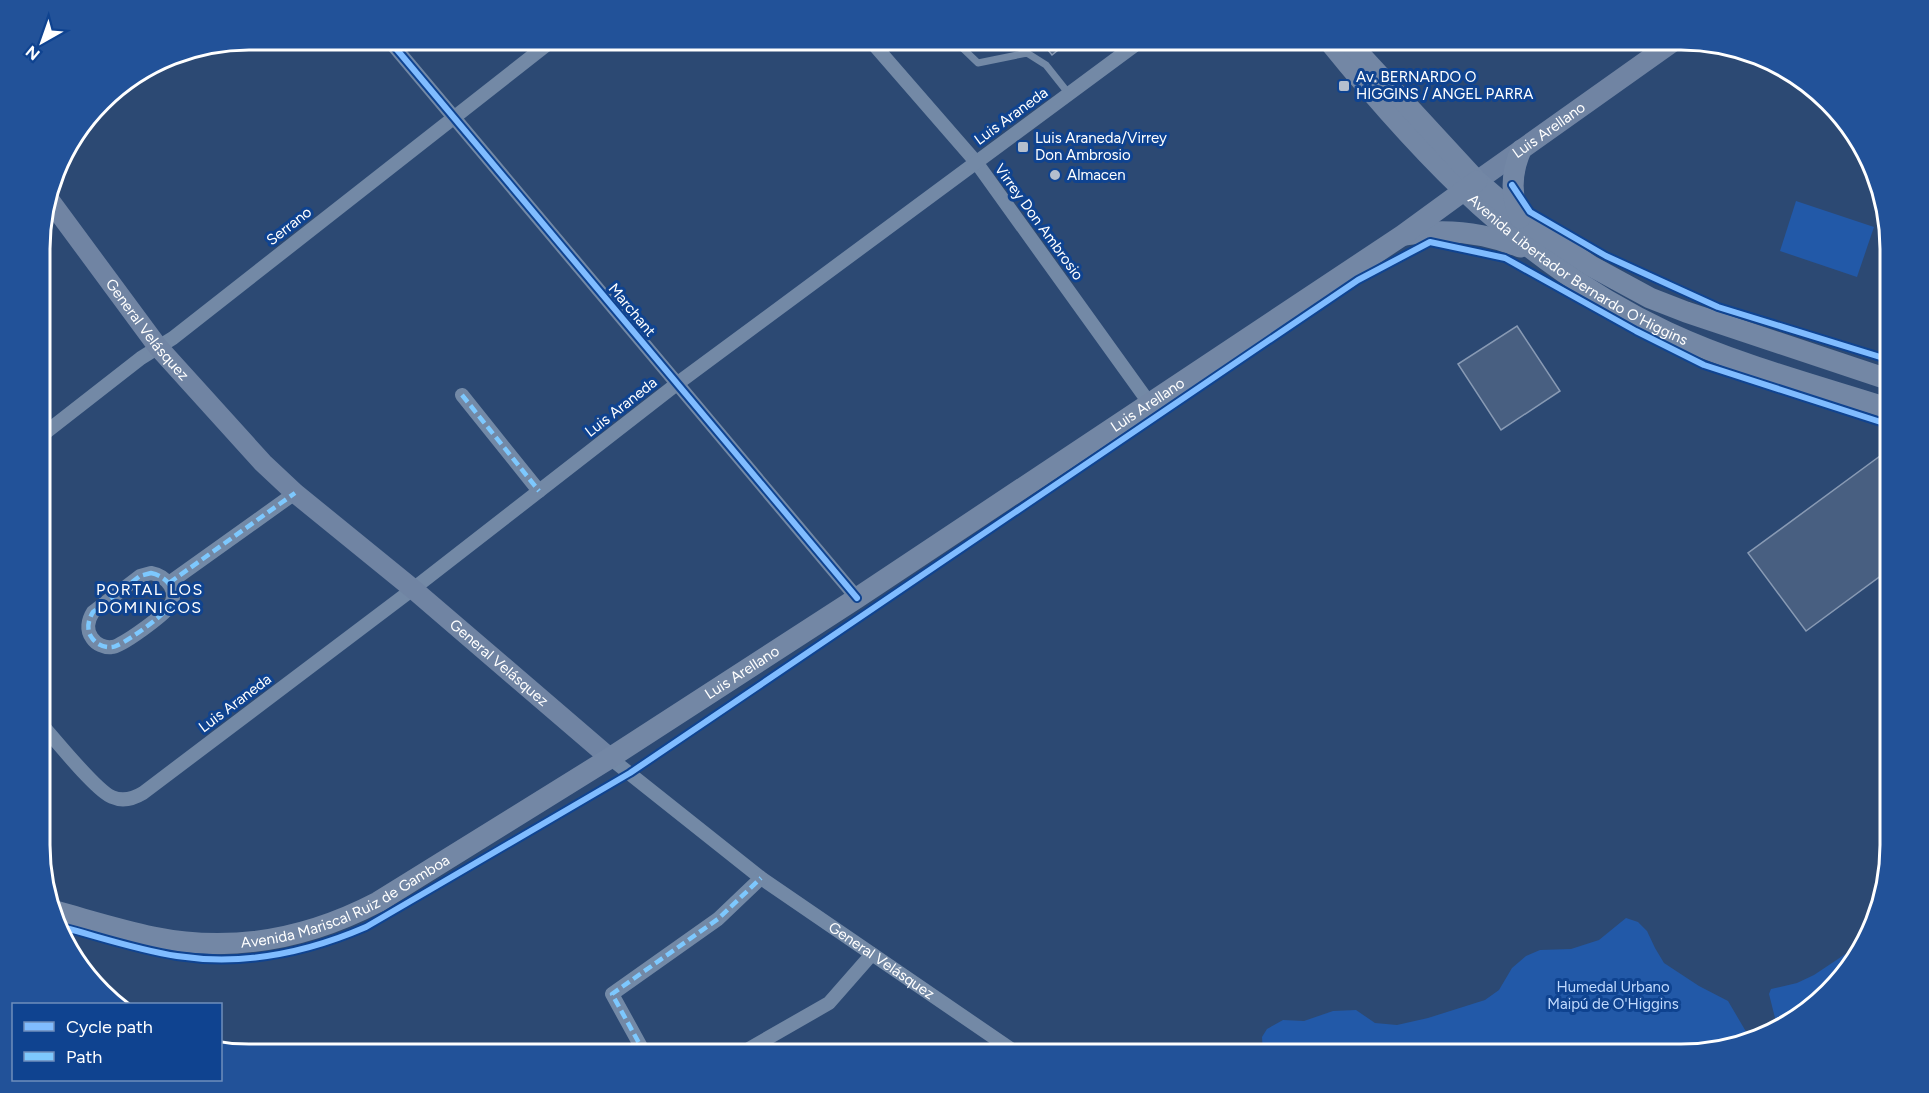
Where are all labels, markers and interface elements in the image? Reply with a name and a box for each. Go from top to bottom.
north arrow [12,12,72,72]
text: N [22,42,44,64]
place label: Av. BERNARDO O HIGGINS / ANGEL PARRA [1356,68,1533,103]
marker: Av. BERNARDO O HIGGINS / ANGEL PARRA [1337,79,1351,93]
street label: Luis Araneda [971,83,1051,149]
street label: Luis Arellano [1509,98,1589,162]
place label: Luis Araneda/Virrey Don Ambrosio [1035,129,1167,164]
marker: Luis Araneda/Virrey Don Ambrosio [1016,140,1030,154]
street label: Virrey Don Ambrosio [991,160,1087,284]
place label: Almacen [1067,166,1126,184]
marker: Almacen [1048,168,1062,182]
street label: Avenida Libertador Bernardo O'Higgins [1464,190,1690,349]
street label: Serrano [263,203,315,249]
street label: General Velásquez [102,275,193,384]
street label: Marchant [605,280,660,340]
street label: Luis Araneda [581,373,661,441]
street label: Luis Arellano [1107,374,1188,436]
district label: PORTAL LOS DOMINICOS [96,580,204,617]
street label: General Velásquez [446,615,552,710]
street label: Luis Arellano [701,642,783,703]
street label: Luis Araneda [195,670,275,736]
street label: Avenida Mariscal Ruiz de Gamboa [240,851,453,952]
street label: General Velásquez [825,918,938,1003]
park label: Humedal Urbano Maipú de O'Higgins [1547,978,1679,1013]
legend [12,1003,222,1081]
text: Cycle path [66,1016,153,1038]
text: Path [66,1046,102,1068]

